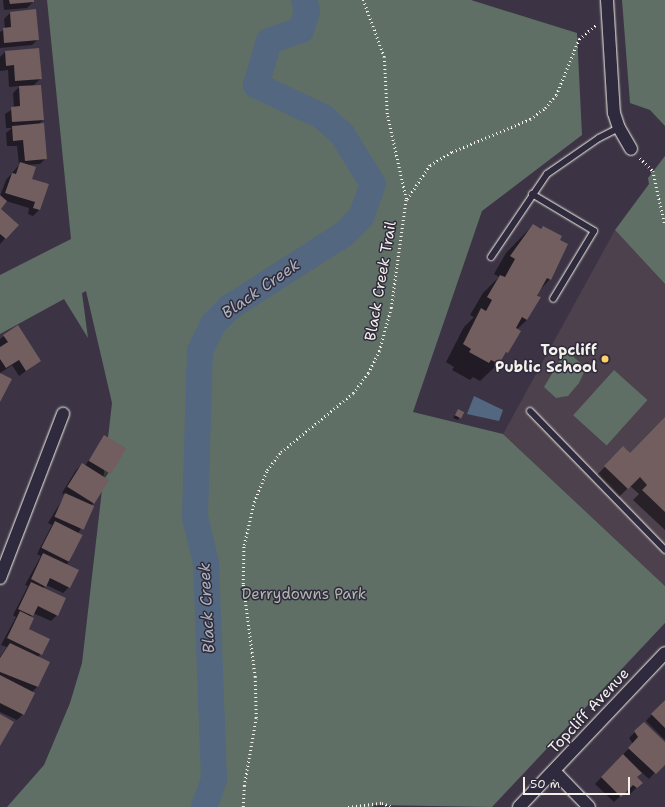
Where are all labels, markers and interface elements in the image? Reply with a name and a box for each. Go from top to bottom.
street label: Black Creek Trail [362,220,400,342]
water label: Black Creek [218,255,304,323]
place label: Topcliff Public School [495,341,597,376]
marker: Topcliff Public School [600,354,610,364]
water label: Black Creek [195,562,219,654]
park label: Derrydowns Park [242,586,366,604]
street label: Topcliff Avenue [545,665,633,757]
scale bar [525,769,632,795]
text: 50 m [530,776,560,792]

